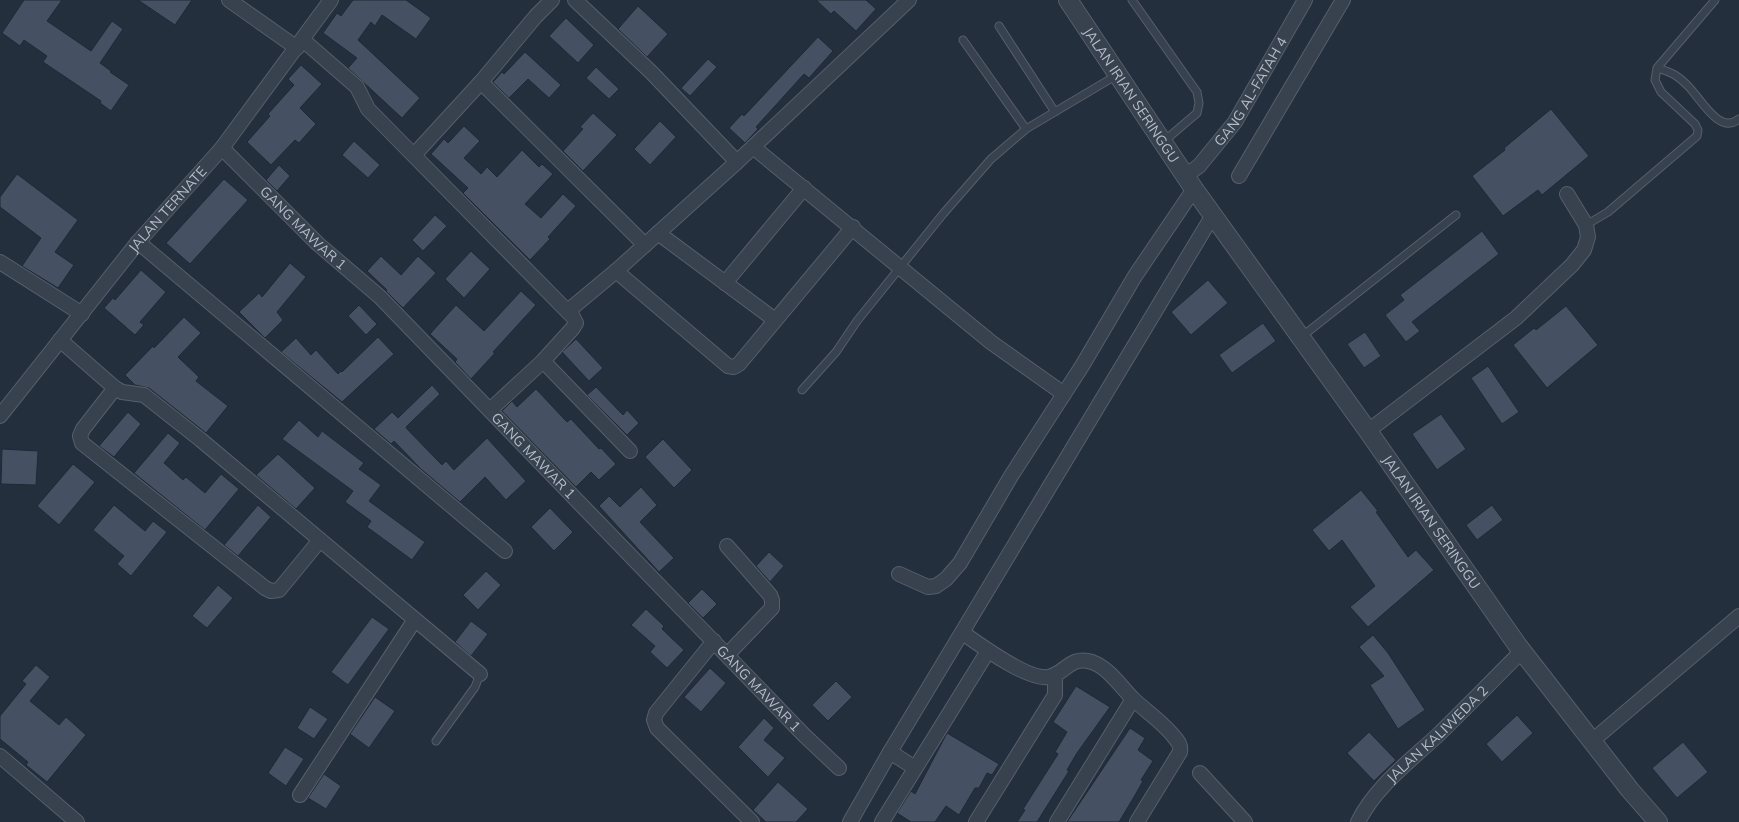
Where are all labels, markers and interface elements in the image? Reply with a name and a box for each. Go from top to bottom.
street label: JALAN IRIAN SERINGGU [1079,23,1183,166]
street label: GANG AL-FATAH 4 [1210,33,1291,150]
street label: JALAN TERNATE [124,162,210,256]
street label: GANG MAWAR 1 [256,182,350,274]
street label: GANG MAWAR 1 [488,409,579,503]
street label: JALAN IRIAN SERINGGU [1378,451,1484,592]
street label: GANG MAWAR 1 [713,641,805,735]
street label: JALAN KALIWEDA 2 [1383,682,1492,786]

